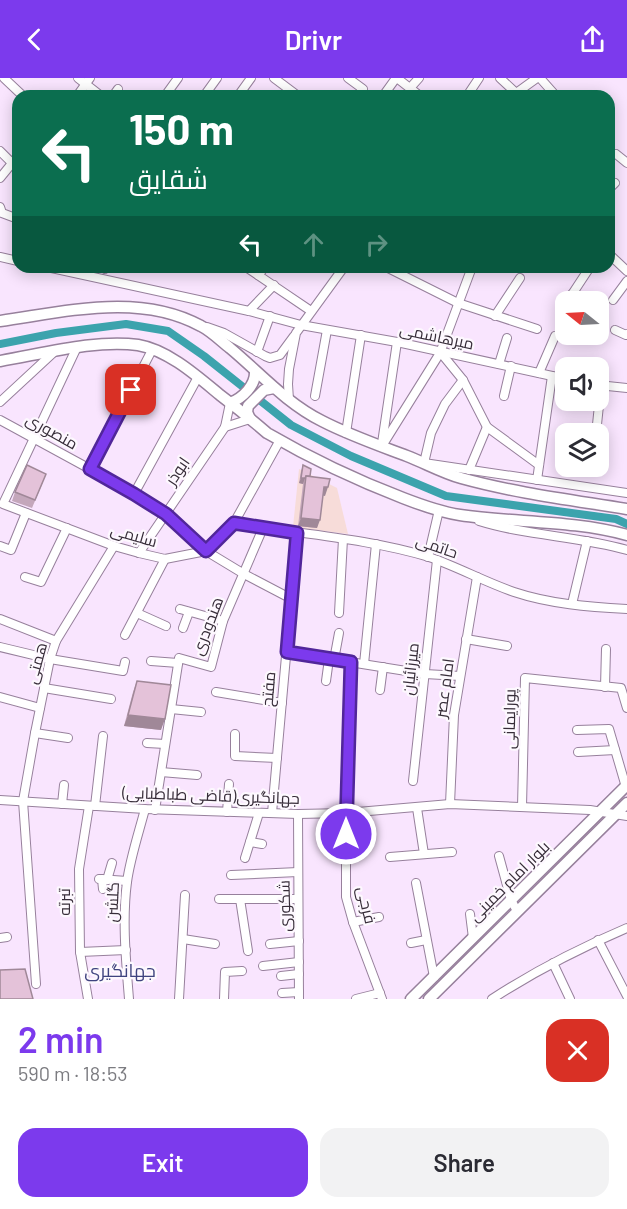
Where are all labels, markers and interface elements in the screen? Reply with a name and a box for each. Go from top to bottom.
icon: back [18,23,51,56]
text: Drivr [285,23,342,55]
icon: share [576,23,609,56]
text: 150 m [129,103,234,153]
icon: left [30,114,108,192]
text: شقایق [129,162,208,194]
icon: left [234,228,267,261]
icon: ahead [297,228,330,261]
icon: right [360,228,393,261]
north arrow [555,291,609,345]
map controls [555,291,609,477]
street label: میرهاشمی [398,318,476,355]
button: sound [555,357,609,411]
pin [105,364,156,415]
icon: arrive [114,373,147,406]
street label: منصوری [22,409,82,454]
button: layers [555,423,609,477]
street label: ابوذر [160,453,194,490]
street label: سلیمی [108,519,160,552]
street label: حاتمی [413,530,461,563]
street label: هندودری [187,594,228,658]
street label: همتی [21,640,52,686]
street label: میرزائیان [397,642,424,696]
street label: امام عصر [430,657,460,720]
street label: مفتح [257,671,281,708]
street label: پورایمانی [498,688,522,749]
street label: جهانگیری(قاضی طباطبایی) [121,782,300,809]
position arrow [314,802,378,866]
street label: بلوار امام خمینی [464,836,555,927]
street label: شکوری [274,880,295,932]
street label: گلشن [101,881,124,923]
street label: فرجی [352,884,381,926]
street label: تبرته [54,888,74,916]
district label: جهانگیری [84,959,156,982]
text: 2 min [18,1017,104,1060]
button: close [546,1019,609,1082]
text: 590 m · 18:53 [18,1061,128,1085]
button: Exit [18,1128,308,1197]
button: Share [320,1128,609,1197]

